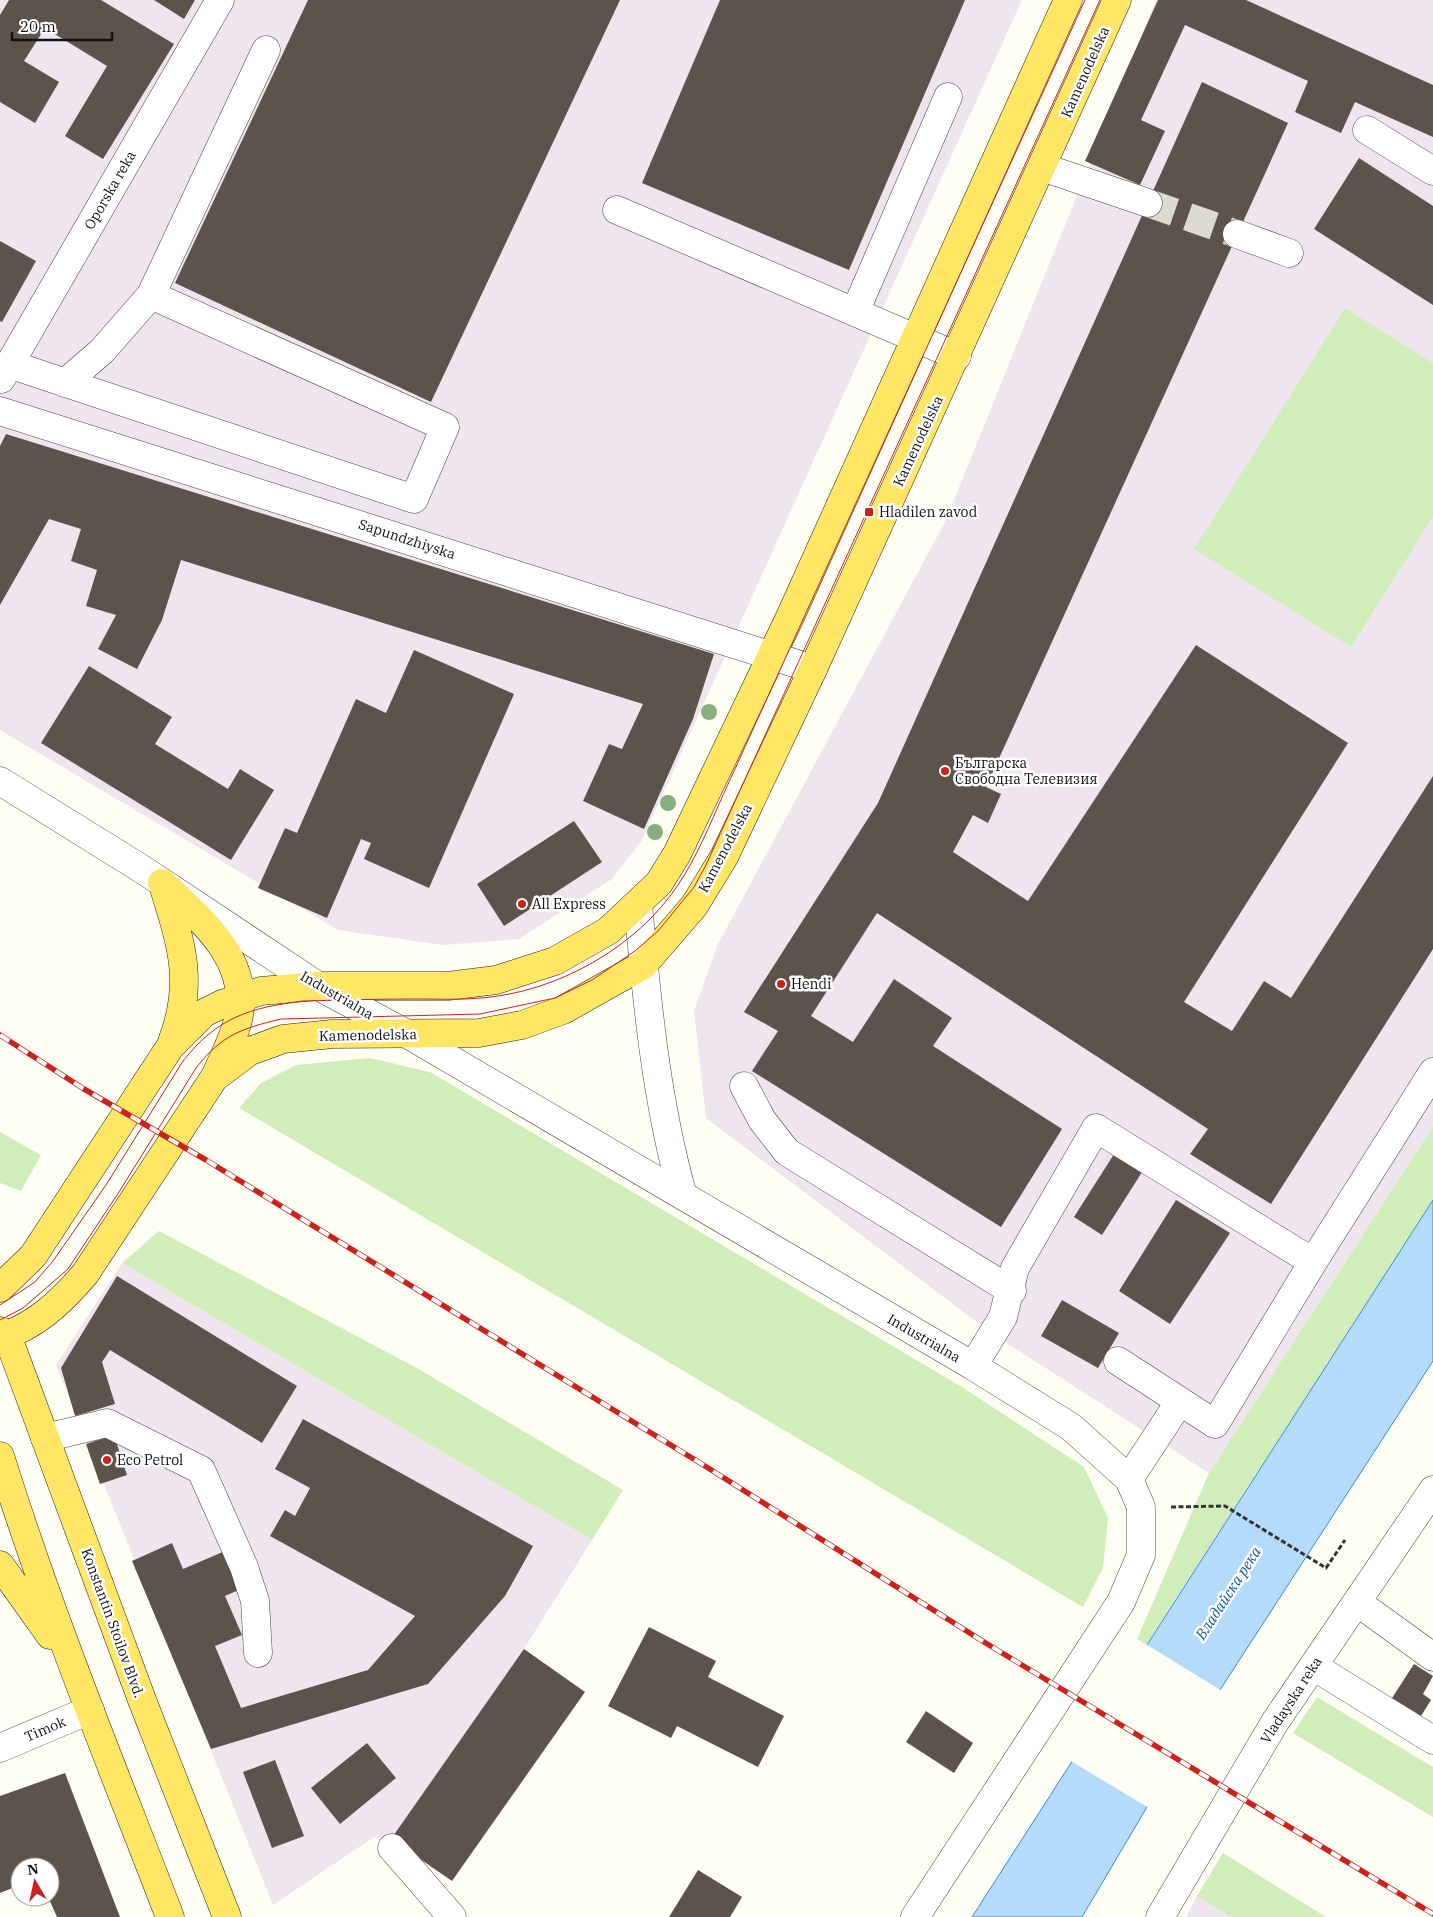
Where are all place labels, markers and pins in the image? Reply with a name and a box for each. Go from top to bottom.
place label: Hladilen zavod [879,503,978,521]
marker: Hladilen zavod [863,506,875,518]
place label: Българска Свободна Телевизия [955,754,1098,788]
marker: Българска Свободна Телевизия [939,765,951,777]
place label: All Express [532,895,606,913]
marker: All Express [516,898,528,910]
place label: Hendi [791,975,831,993]
marker: Hendi [775,978,787,990]
place label: Eco Petrol [117,1451,183,1469]
marker: Eco Petrol [101,1454,113,1466]

